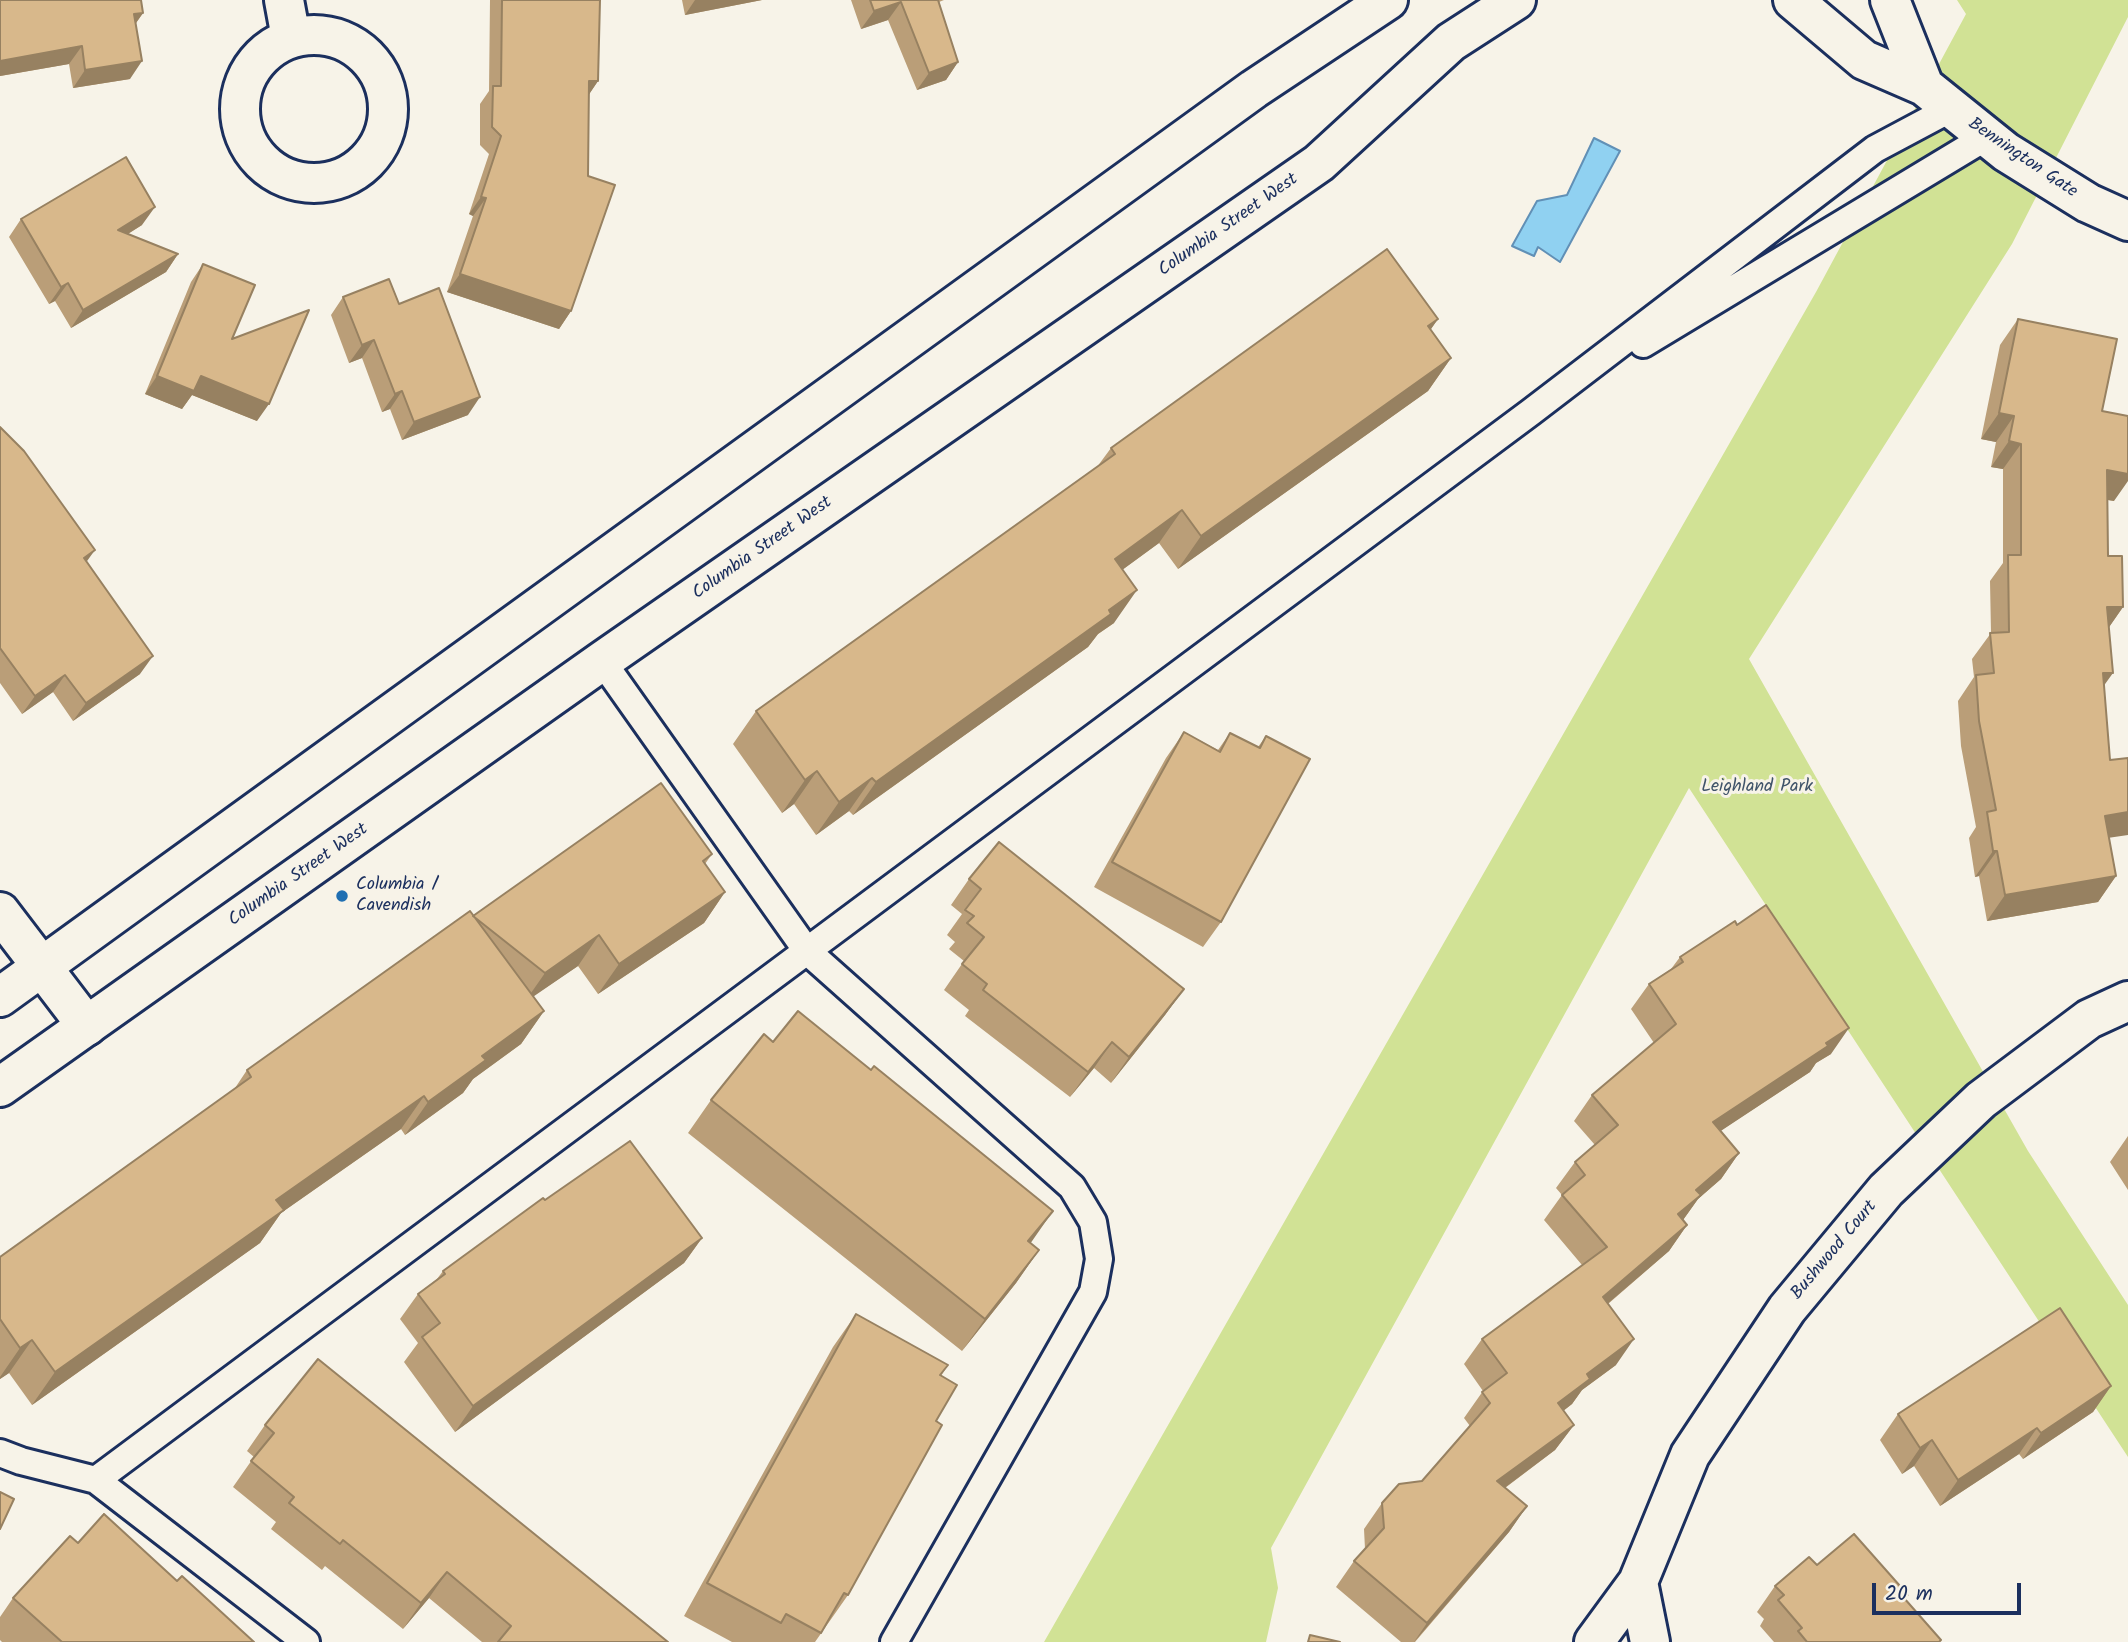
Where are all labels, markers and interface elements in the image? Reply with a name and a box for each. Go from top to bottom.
street label: Bennington Gate [1963,114,2081,204]
street label: Columbia Street West [1155,170,1303,282]
street label: Columbia Street West [689,493,837,605]
park label: Leighland Park [1701,777,1813,799]
street label: Columbia Street West [225,820,373,932]
place label: Columbia / Cavendish [356,875,438,917]
marker: Columbia / Cavendish [334,888,350,904]
street label: Bushwood Court [1787,1197,1883,1305]
scale bar [1876,1568,2025,1612]
text: 20 m [1885,1578,1933,1611]

